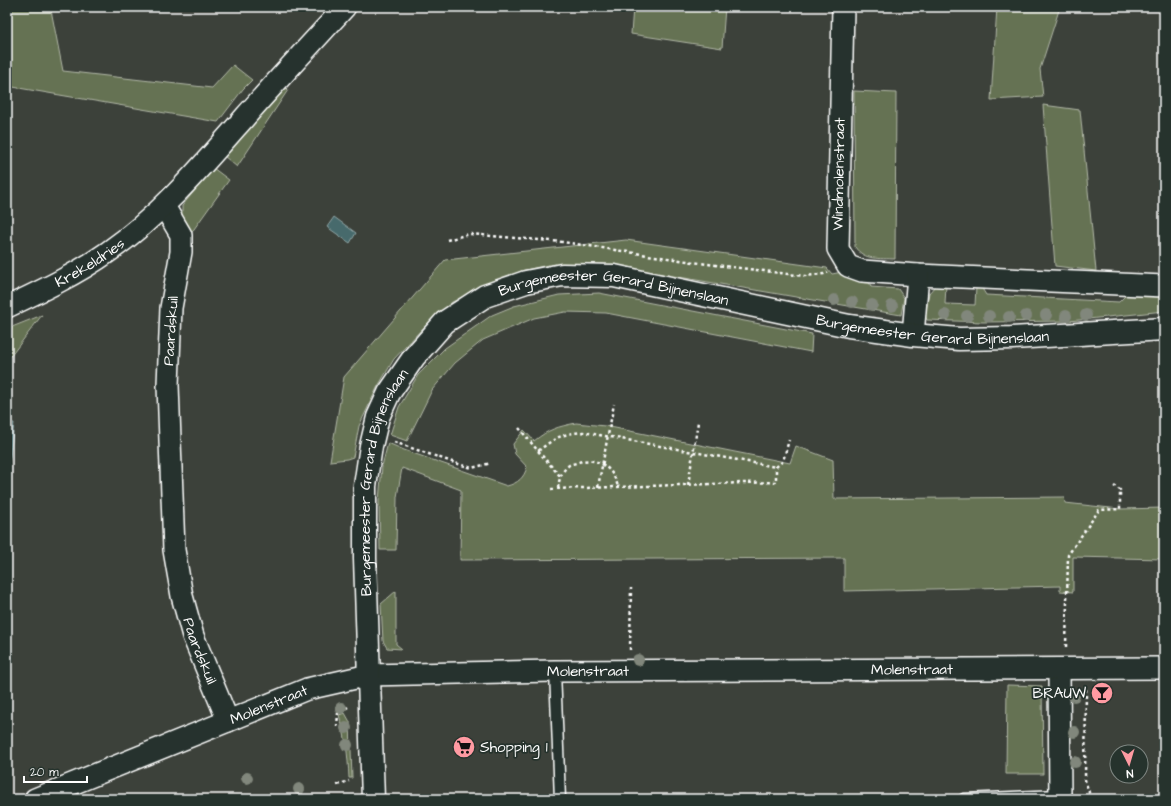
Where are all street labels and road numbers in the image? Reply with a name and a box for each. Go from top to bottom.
street label: Windmolenstraat [828,117,850,231]
street label: Krekeldries [51,232,130,292]
street label: Burgemeester Gerard Bijnenslaan [496,264,731,311]
street label: Paardskuil [158,295,184,367]
street label: Burgemeester Gerard Bijnenslaan [814,309,1050,350]
street label: Burgemeester Gerard Bijnenslaan [354,364,413,597]
street label: Paardskuil [178,615,222,687]
street label: Molenstraat [871,659,953,680]
street label: Molenstraat [547,660,629,682]
street label: Molenstraat [227,679,311,730]

